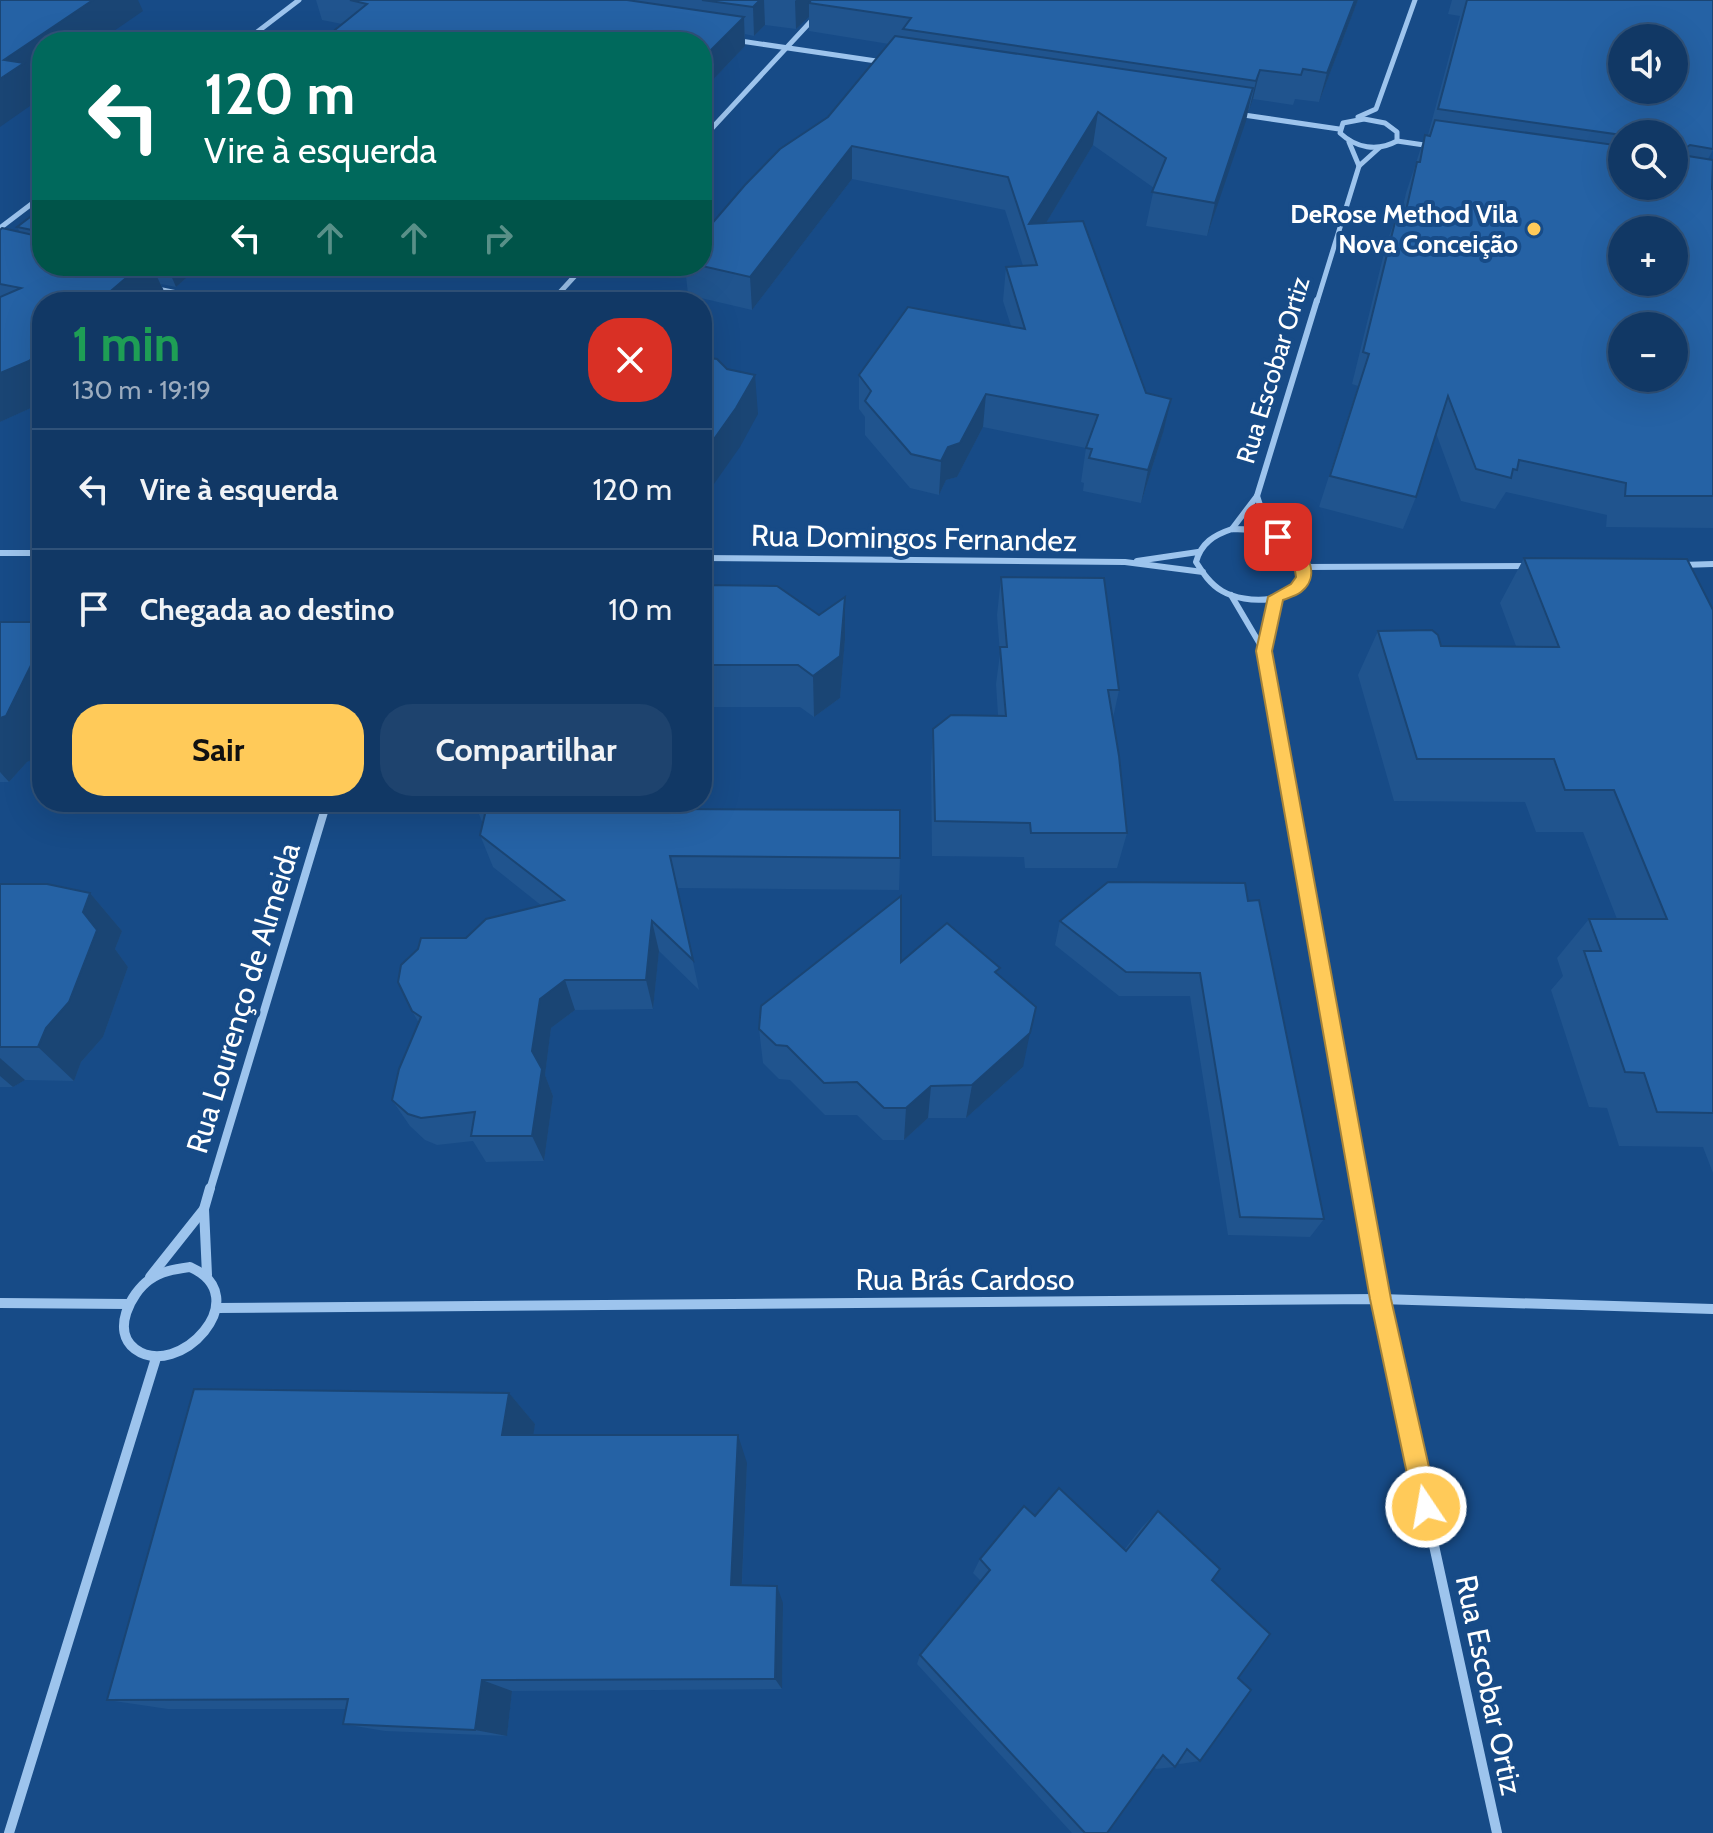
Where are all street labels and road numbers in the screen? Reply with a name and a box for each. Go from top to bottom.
street label: Rua Escobar Ortiz [1229,273,1317,467]
street label: Rua Domingos Fernandez [751,517,1077,559]
street label: Rua Lourenço de Almeida [178,838,308,1158]
street label: Rua Brás Cardoso [855,1261,1075,1298]
street label: Rua Escobar Ortiz [1448,1572,1530,1798]

